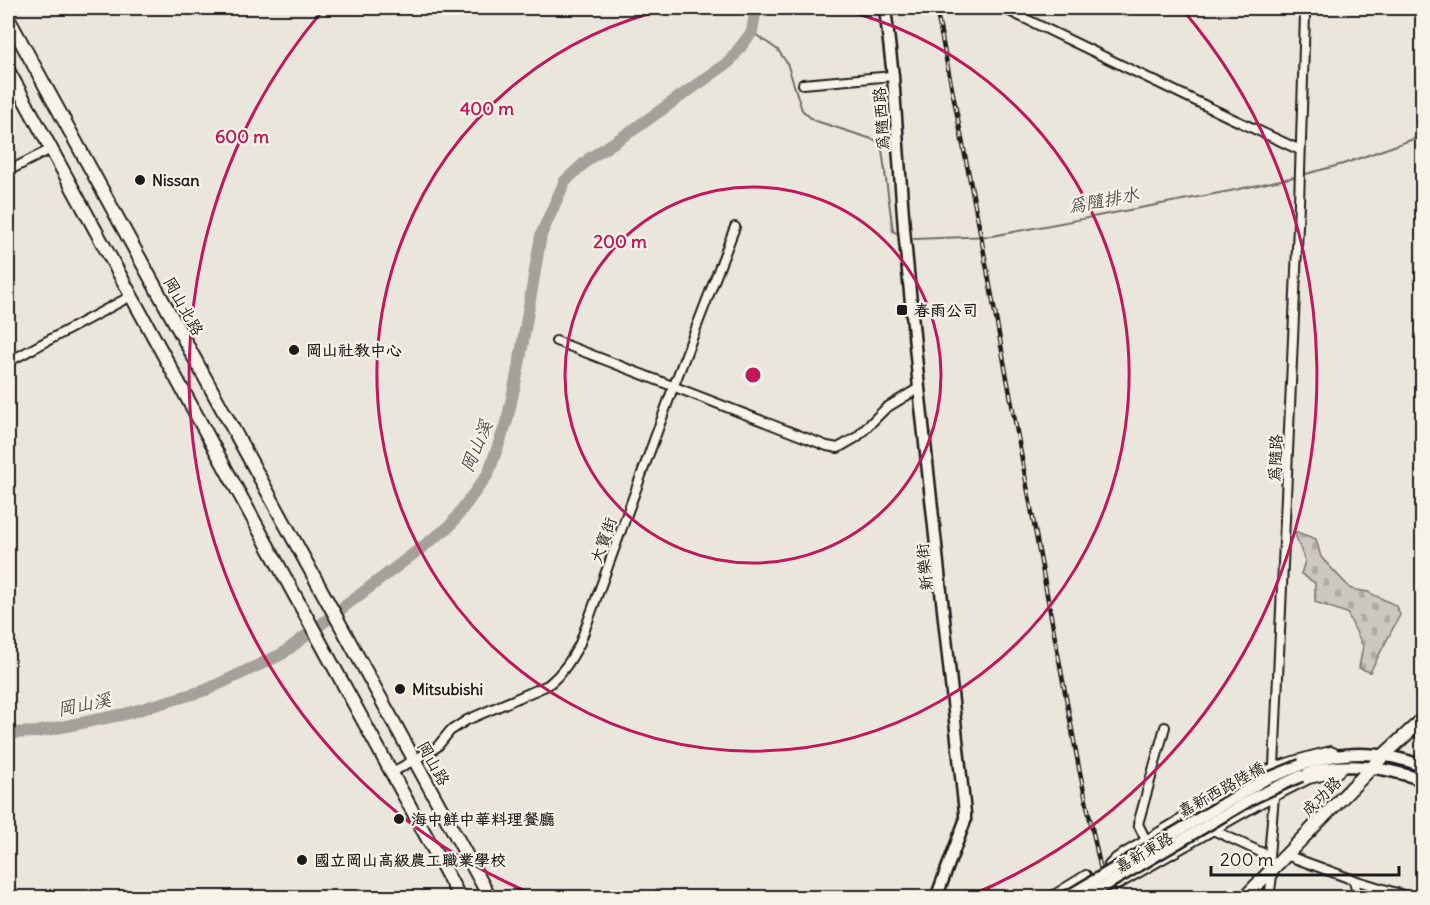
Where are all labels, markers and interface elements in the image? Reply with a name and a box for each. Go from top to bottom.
street label: 為隨西路 [869,86,893,152]
text: 400 m [460,97,514,120]
text: 600 m [215,125,269,148]
place label: Nissan [152,170,200,190]
marker: Nissan [133,173,147,187]
water label: 為隨排水 [1065,182,1142,218]
text: 200 m [593,230,647,253]
street label: 岡山北路 [160,273,208,339]
place label: 春雨公司 [914,300,978,320]
marker: 春雨公司 [895,303,909,317]
place label: 岡山社教中心 [306,340,402,360]
marker: 岡山社教中心 [287,343,301,357]
centre of rings [743,365,763,385]
water label: 岡山溪 [455,416,498,475]
street label: 為隨路 [1264,434,1286,482]
street label: 大寶街 [585,514,621,566]
street label: 新樂街 [912,542,936,592]
place label: Mitsubishi [412,679,483,699]
marker: Mitsubishi [393,682,407,696]
water label: 岡山溪 [55,687,114,720]
street label: 岡山路 [414,737,454,789]
street label: 嘉新西路陸橋 [1174,757,1268,821]
street label: 成功路 [1297,772,1345,820]
place label: 海中鮮中華料理餐廳 [411,809,555,829]
marker: 海中鮮中華料理餐廳 [392,812,406,826]
street label: 嘉新東路 [1111,827,1177,877]
scale bar [1211,839,1398,877]
text: 200 m [1220,848,1274,871]
place label: 國立岡山高級農工職業學校 [314,850,506,870]
marker: 國立岡山高級農工職業學校 [295,853,309,867]

